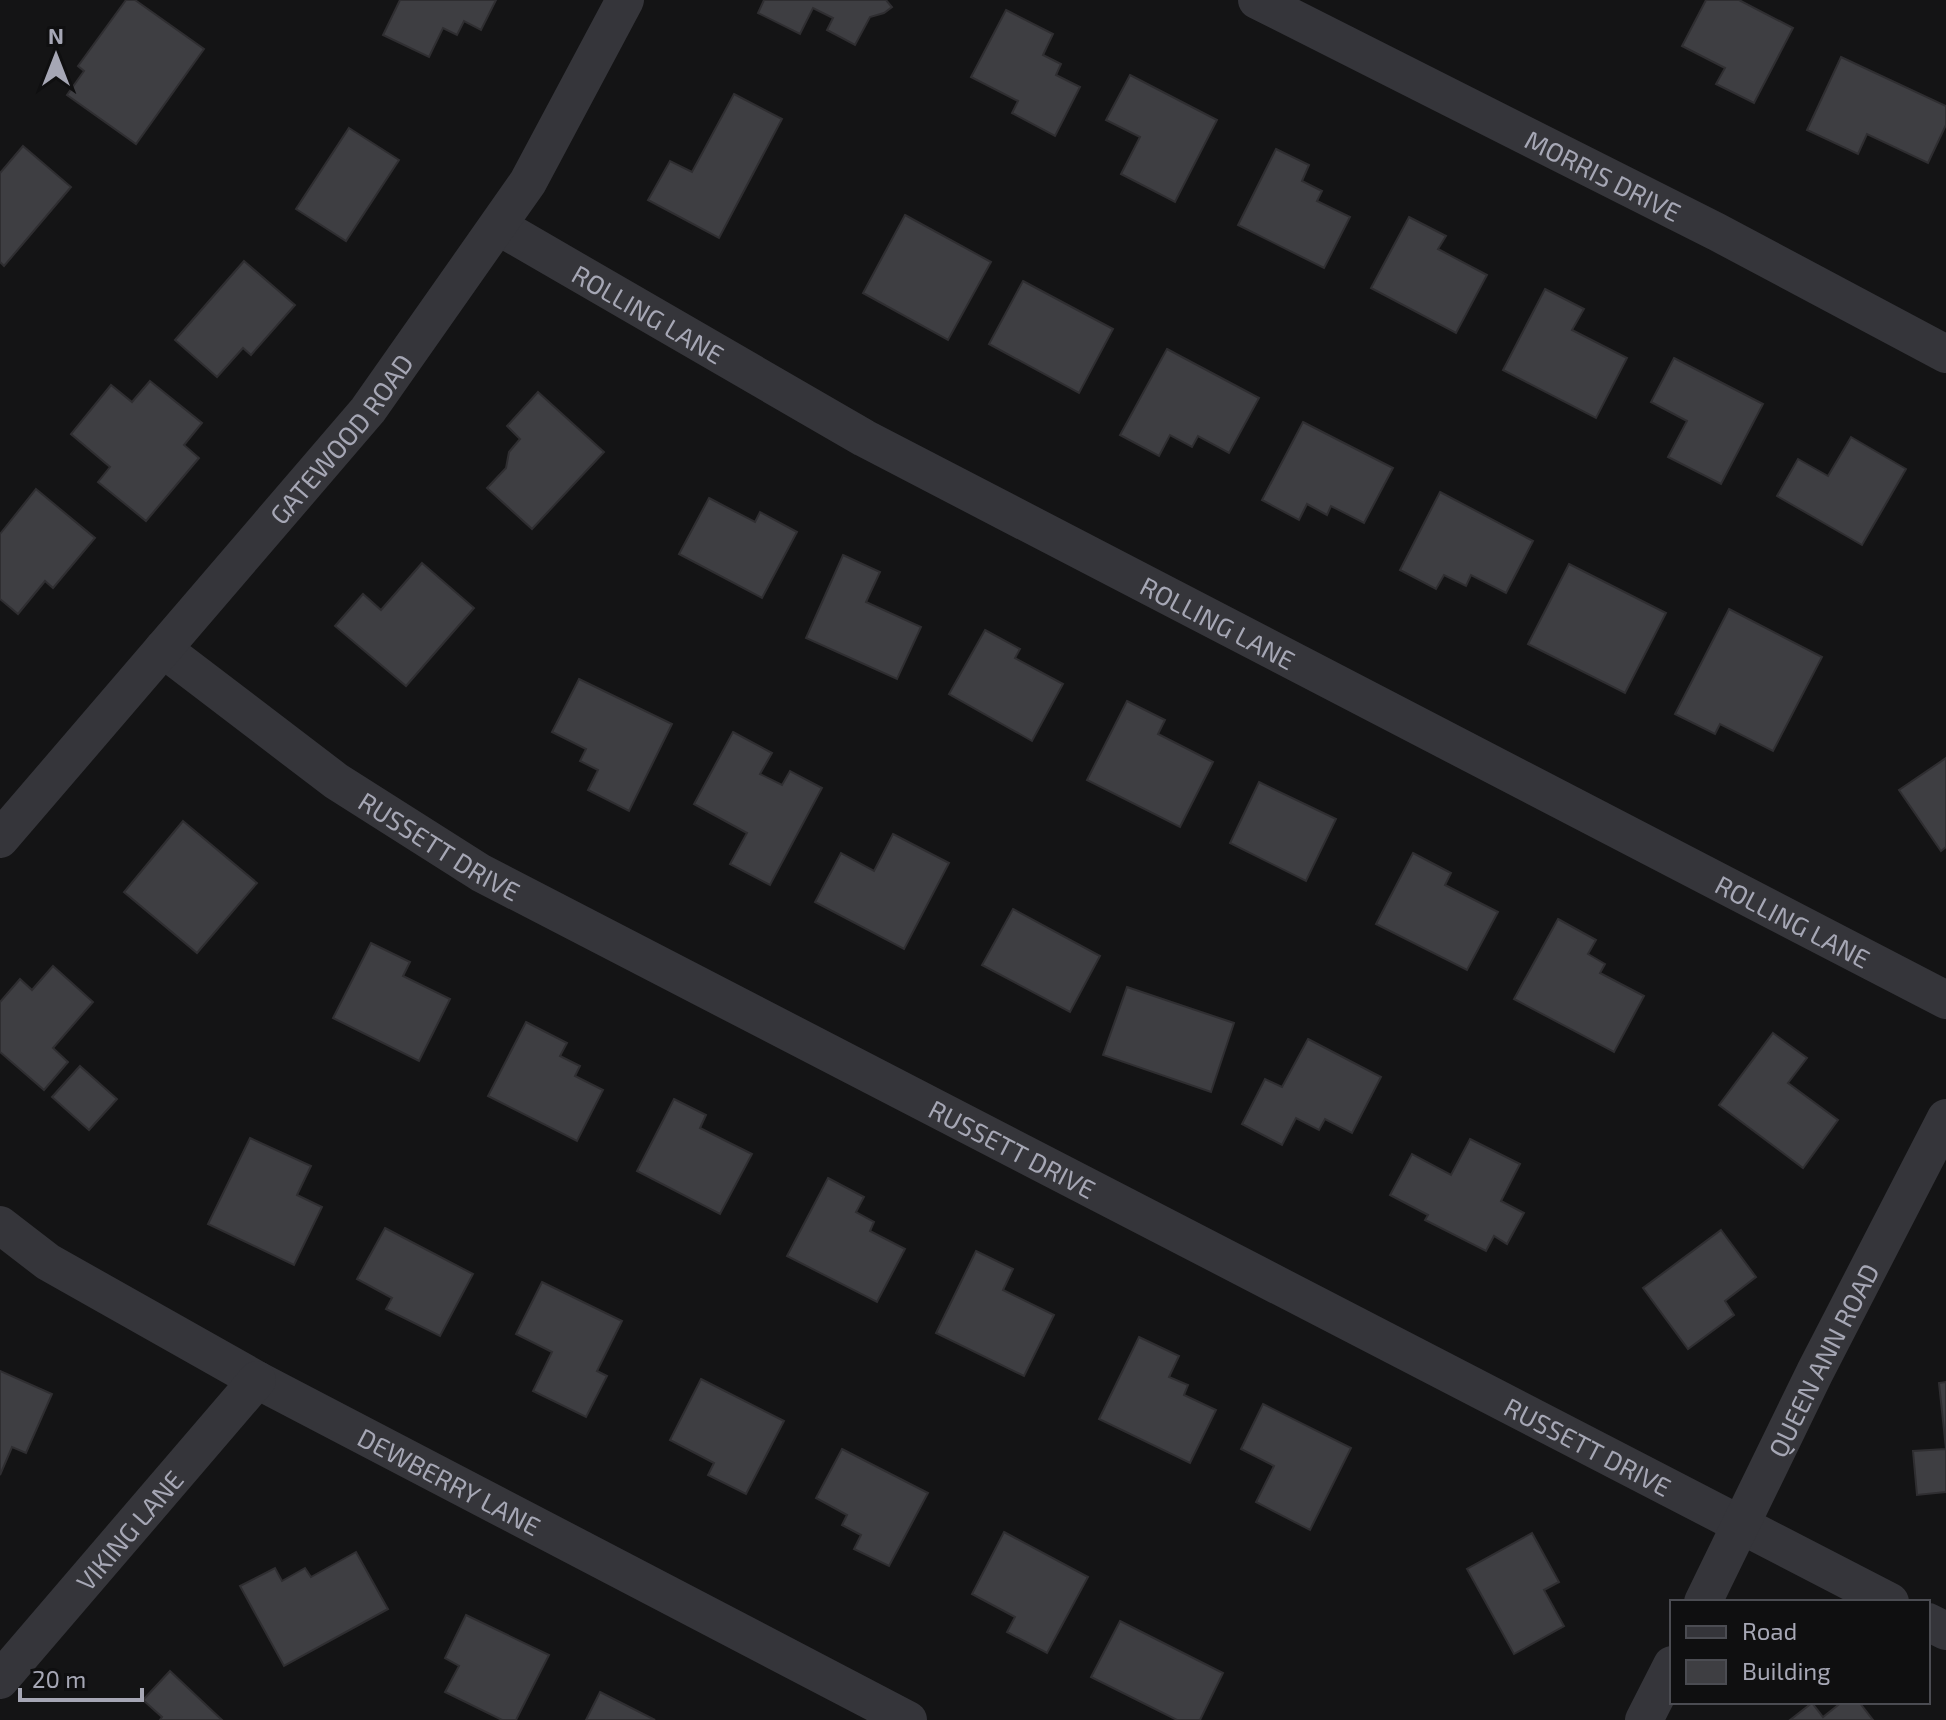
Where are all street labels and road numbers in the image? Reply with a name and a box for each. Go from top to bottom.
street label: MORRIS DRIVE [1521,123,1686,227]
street label: ROLLING LANE [567,257,730,369]
street label: GATEWOOD ROAD [262,347,418,530]
street label: ROLLING LANE [1136,569,1301,675]
street label: RUSSETT DRIVE [354,784,526,906]
street label: ROLLING LANE [1711,868,1876,974]
street label: RUSSETT DRIVE [924,1092,1101,1204]
street label: QUEEN ANN ROAD [1761,1258,1884,1462]
street label: RUSSETT DRIVE [1500,1390,1677,1502]
street label: DEWBERRY LANE [353,1420,546,1541]
street label: VIKING LANE [69,1463,189,1596]

